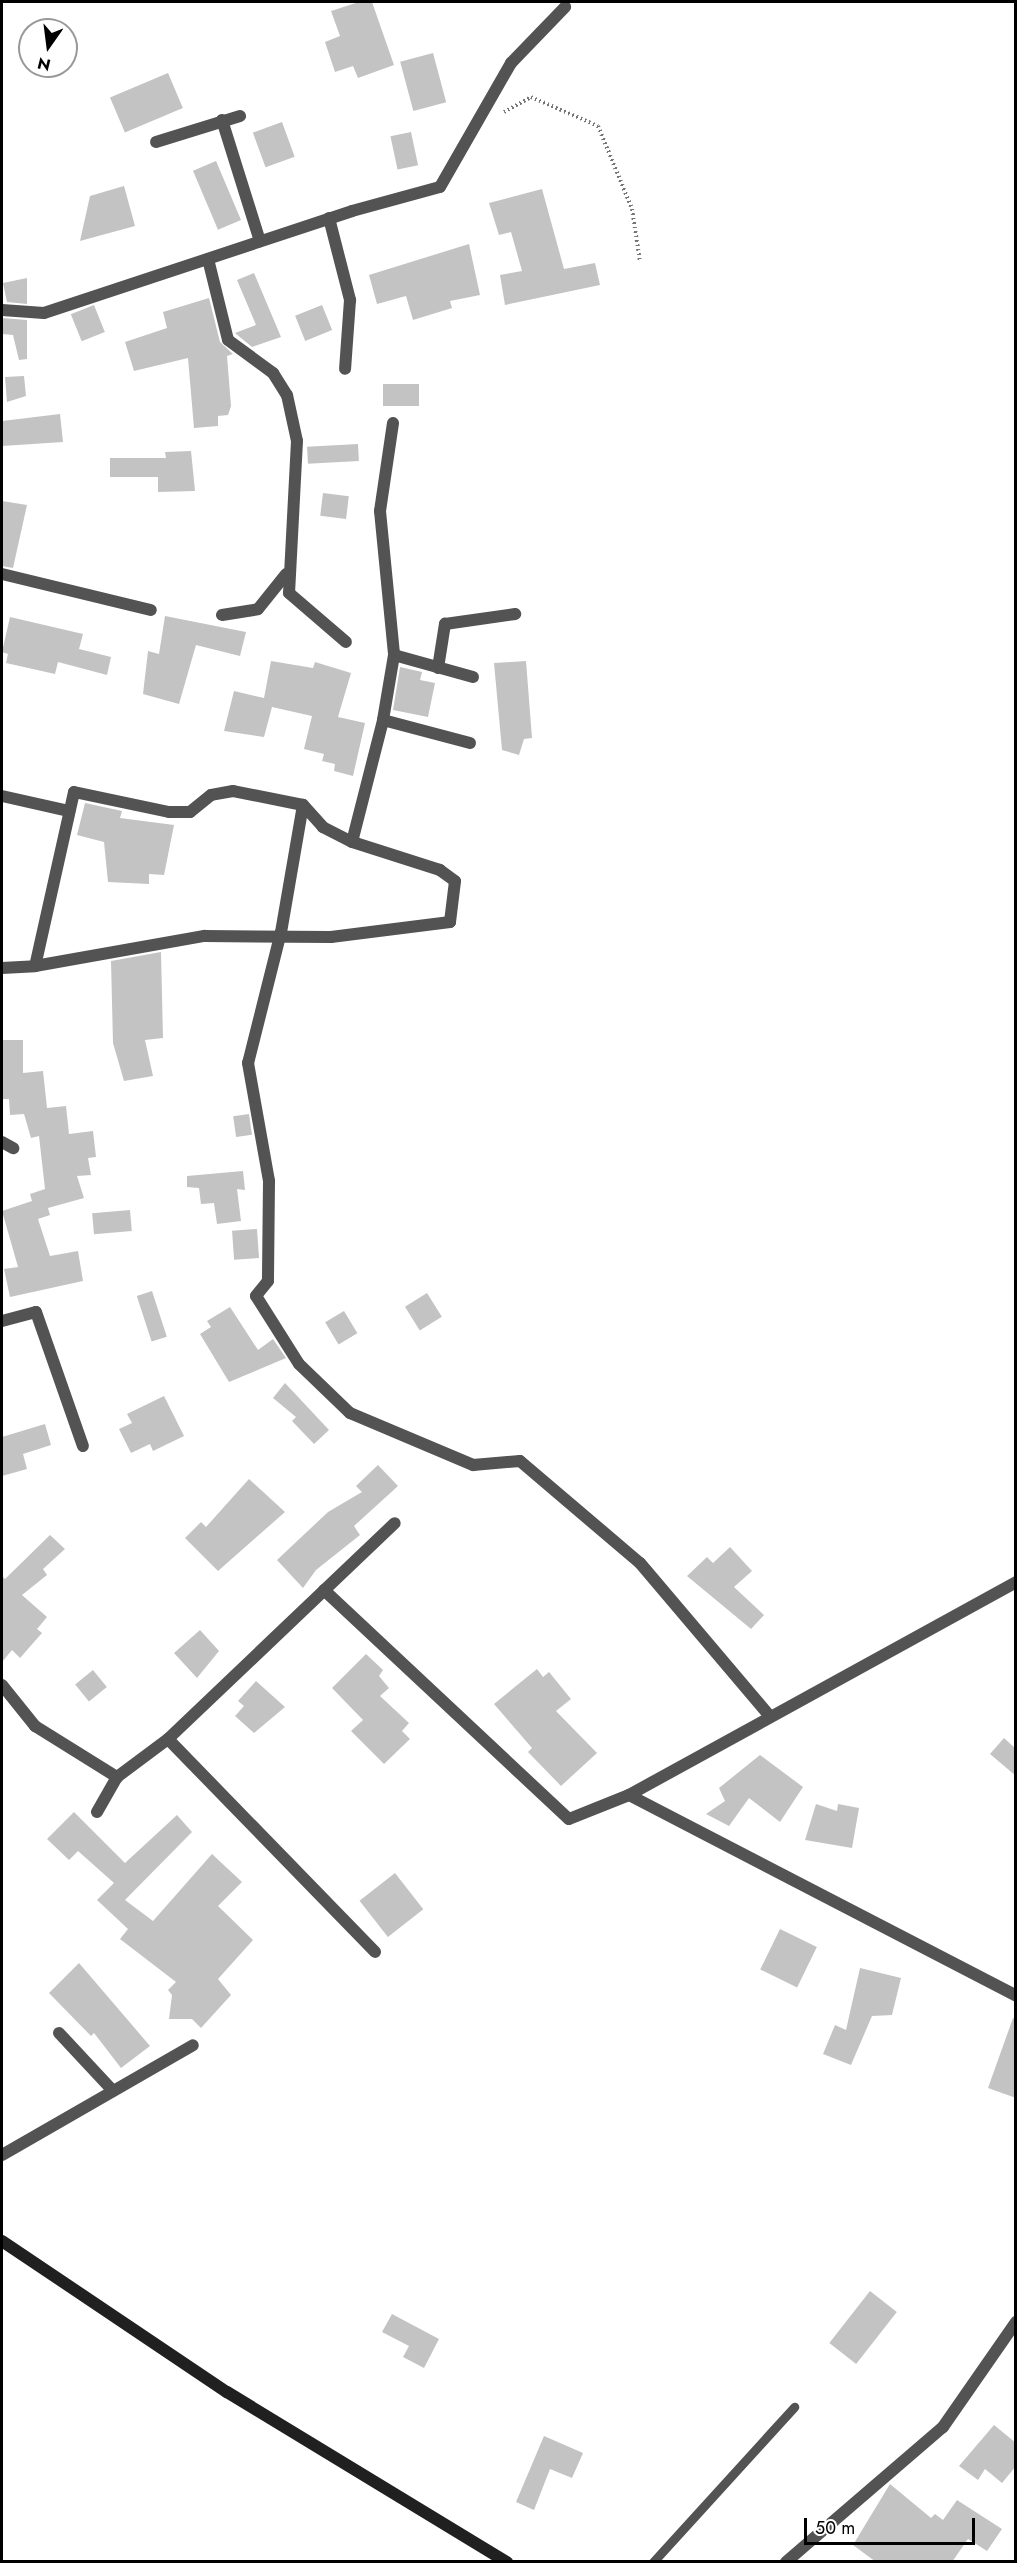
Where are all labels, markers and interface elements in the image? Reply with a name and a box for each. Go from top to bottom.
north arrow [18,18,78,78]
text: N [35,51,53,77]
scale bar [807,2506,978,2544]
text: 50 m [815,2515,855,2541]

